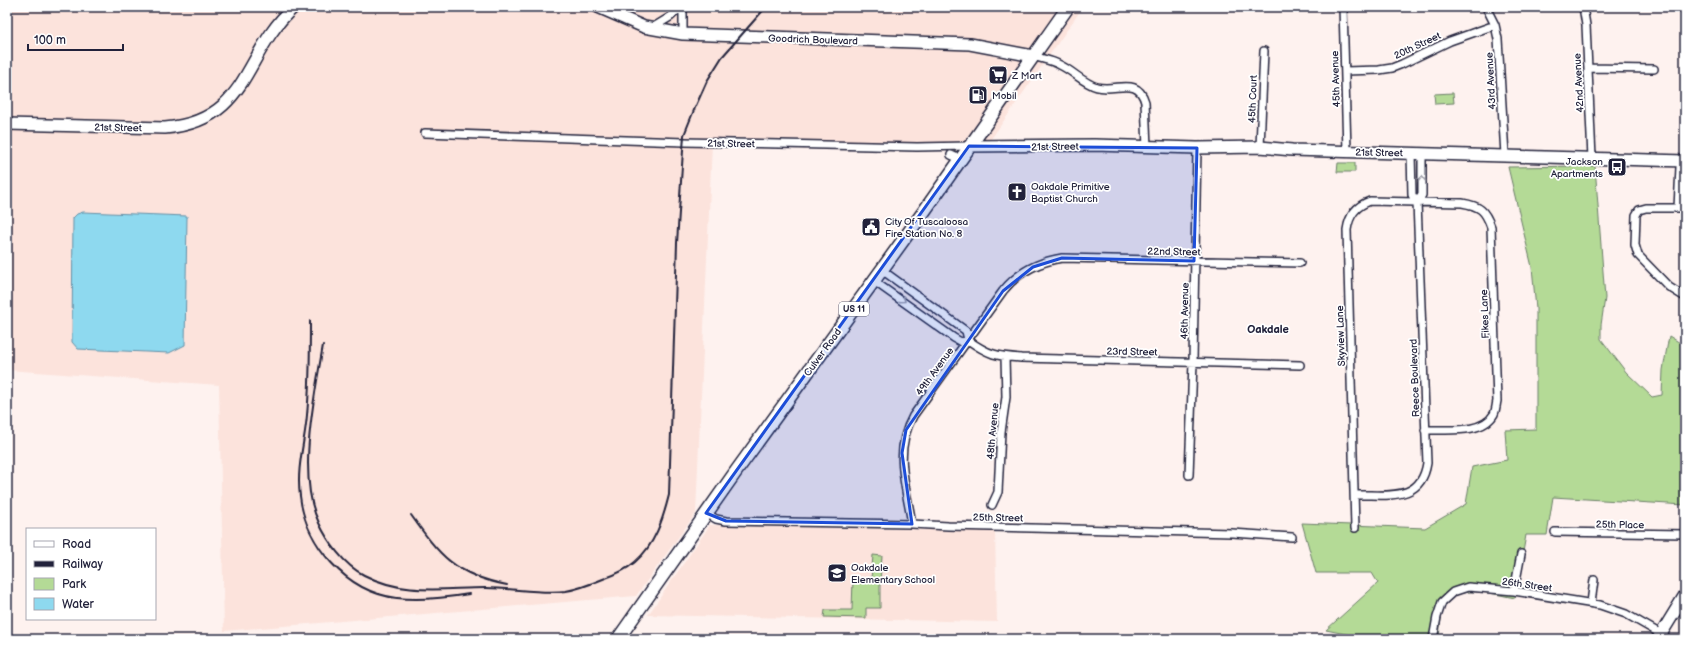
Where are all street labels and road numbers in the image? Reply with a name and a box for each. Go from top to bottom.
street label: 20th Street [1392,30,1443,62]
street label: Goodrich Boulevard [768,32,858,48]
street label: 45th Avenue [1329,50,1343,108]
street label: 43rd Avenue [1483,52,1498,110]
street label: 42nd Avenue [1571,53,1587,113]
street label: 45th Court [1246,75,1260,123]
street label: 21st Street [94,122,142,134]
street label: 21st Street [707,138,755,150]
street label: 21st Street [1031,141,1079,153]
street label: 21st Street [1355,147,1403,159]
street label: 22nd Street [1147,246,1201,258]
street label: 46th Avenue [1179,282,1191,340]
street label: Fikes Lane [1478,289,1492,339]
road number: US 11 [839,302,869,316]
street label: Skyview Lane [1334,305,1348,367]
street label: Culver Road [801,326,844,379]
street label: Reece Boulevard [1408,338,1422,417]
street label: 49th Avenue [913,345,956,398]
street label: 23rd Street [1106,346,1158,358]
street label: 48th Avenue [985,402,1001,460]
street label: 25th Street [973,512,1023,524]
street label: 25th Place [1596,519,1644,531]
street label: 26th Street [1501,576,1553,594]

